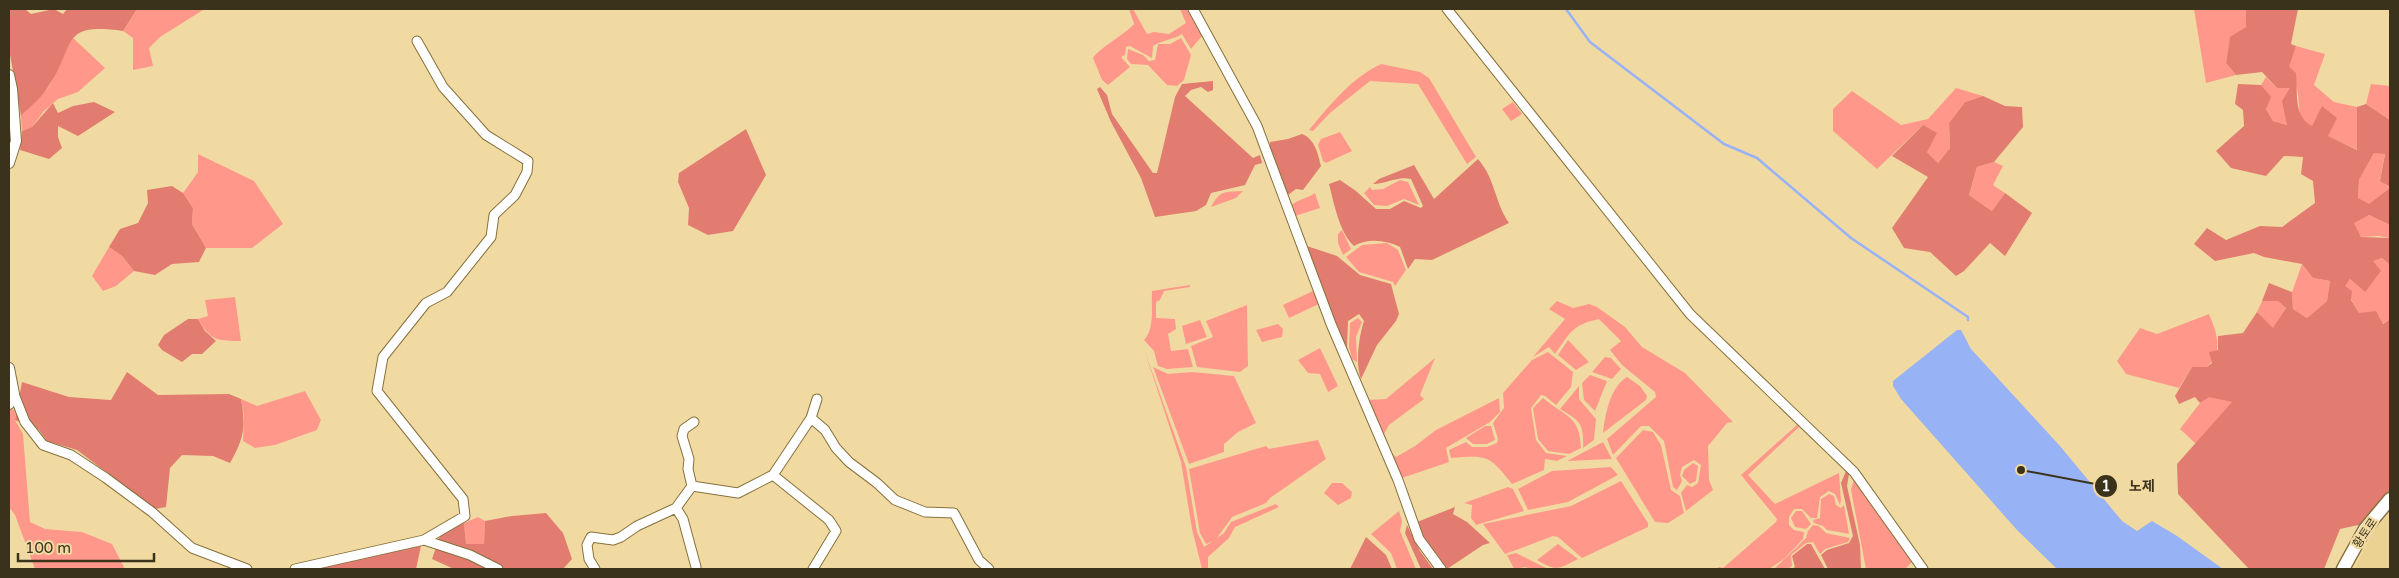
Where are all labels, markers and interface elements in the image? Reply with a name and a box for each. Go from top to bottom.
callout: 노제 [2094,472,2165,501]
text: 1 [2101,477,2111,495]
text: 노제 [2129,478,2155,495]
street label: 황토로 [2350,515,2380,551]
scale bar [18,530,154,562]
text: 100 m [25,539,71,557]

